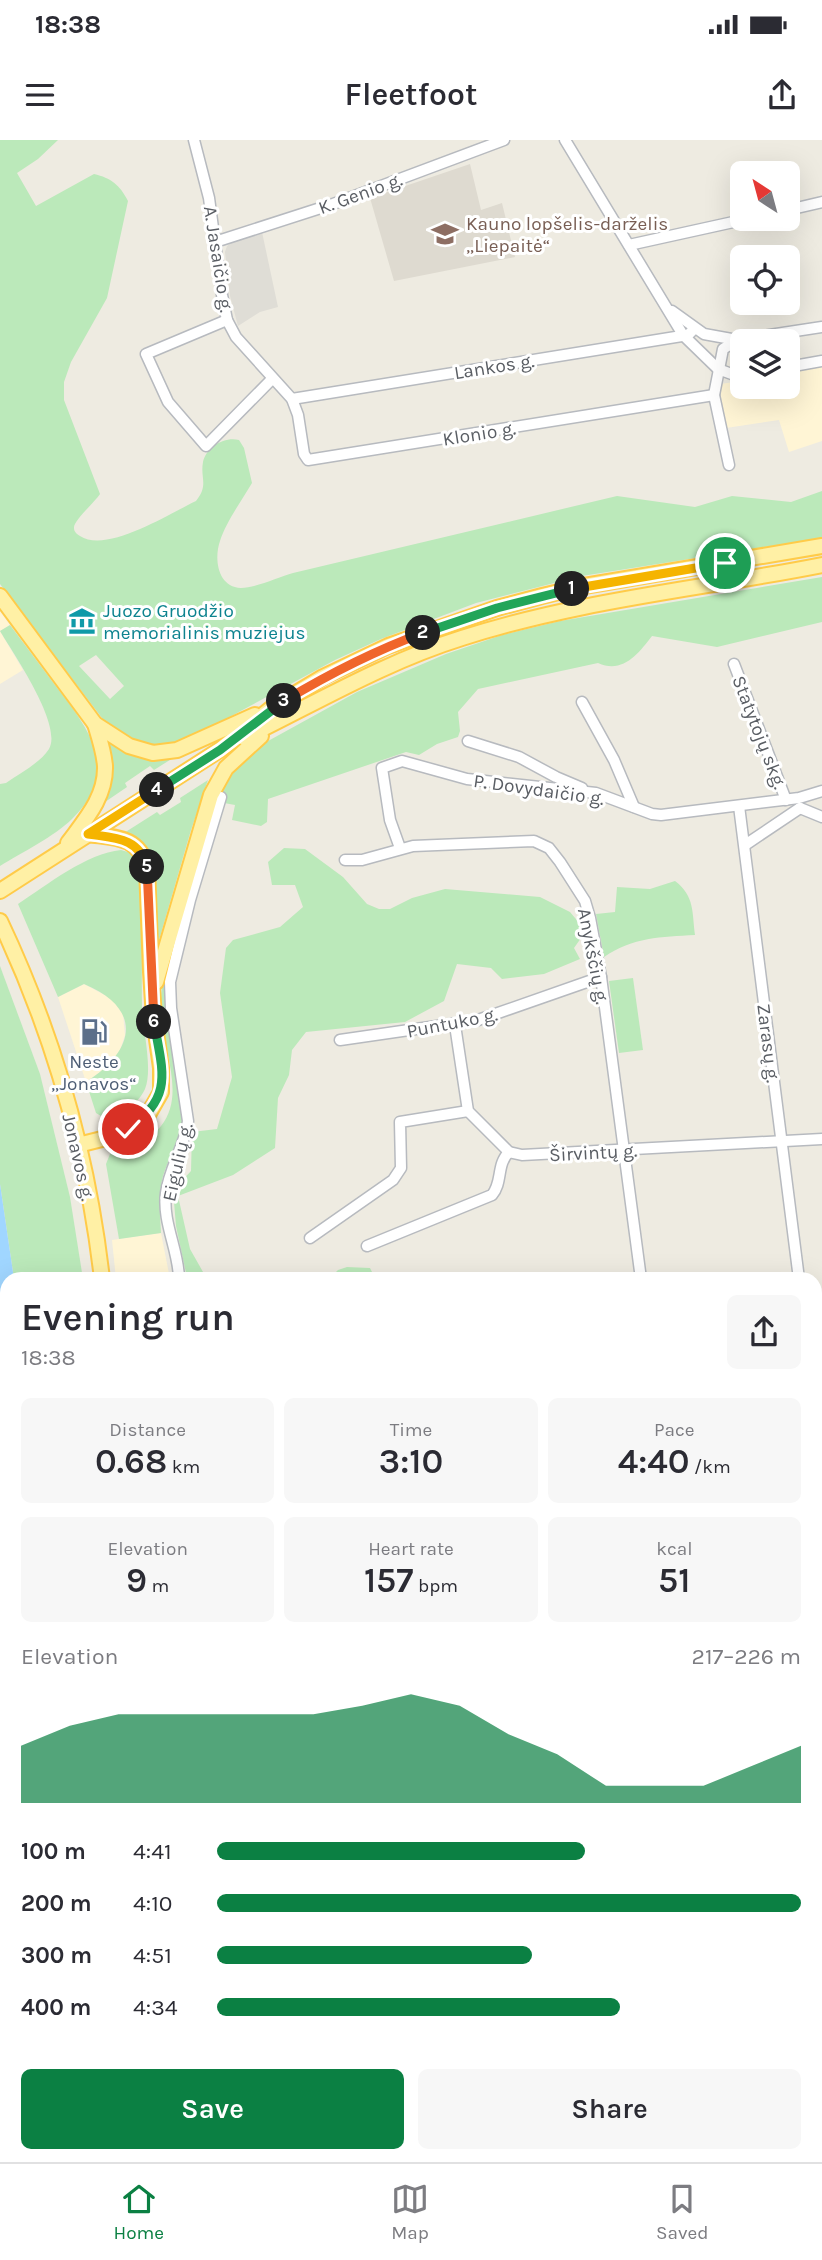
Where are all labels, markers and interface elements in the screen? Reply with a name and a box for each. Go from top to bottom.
text: 18:38 [35,9,101,40]
icon: menu [21,76,59,114]
text: Fleetfoot [345,76,477,113]
icon: share [763,76,801,114]
north arrow [730,161,800,231]
map controls [730,161,800,399]
street label: K. Genio g. [315,169,405,219]
street label: A. Jasaičio g. [199,204,237,314]
place label: Kauno lopšelis-darželis „Liepaitė“ [466,213,668,257]
school or university icon: Kauno lopšelis-darželis „Liepaitė“ [430,219,460,249]
button: locate [730,245,800,315]
button: layers [730,329,800,399]
street label: Lankos g. [453,350,536,384]
street label: Klonio g. [441,417,517,451]
pin [695,533,755,593]
icon: arrive [706,544,744,582]
pin: 1 [554,572,590,606]
text: 1 [568,577,575,599]
place label: Juozo Gruodžio memorialinis muziejus [103,600,305,644]
museum icon: Juozo Gruodžio memorialinis muziejus [67,606,97,636]
pin: 2 [406,616,440,650]
text: 2 [417,621,428,643]
street label: Statytojų skg. [727,673,791,792]
pin: 3 [266,684,302,718]
text: 3 [278,689,289,711]
street label: P. Dovydaičio g. [472,770,606,810]
pin: 4 [140,772,174,808]
text: 4 [151,778,162,800]
pin: 5 [130,850,164,884]
text: 5 [141,855,152,877]
street label: Anykščių g. [573,906,613,1006]
street label: Zarasų g. [752,1002,784,1084]
street label: Puntuko g. [405,1003,499,1043]
pin: 6 [136,1004,172,1040]
text: 6 [148,1010,159,1032]
fuel station icon: Neste „Jonavos“ [79,1017,109,1047]
place label: Neste „Jonavos“ [51,1051,137,1095]
pin [98,1099,158,1159]
icon: check [109,1110,147,1148]
street label: Jonavos g. [57,1112,99,1203]
street label: Eigulių g. [158,1121,198,1204]
street label: Širvintų g. [549,1140,638,1166]
text: Evening run [21,1295,235,1340]
button: share [727,1295,801,1369]
text: 18:38 [21,1344,76,1371]
text: Distance [109,1419,186,1441]
text: Time [390,1419,432,1441]
text: Pace [654,1419,695,1441]
text: 0.68 [95,1441,167,1482]
text: 3:10 [379,1441,443,1482]
text: 4:40 [618,1441,690,1482]
text: km [167,1456,200,1478]
text: /km [690,1456,731,1478]
text: Elevation [107,1538,188,1560]
text: Heart rate [368,1538,454,1560]
text: kcal [656,1538,692,1560]
text: 9 [126,1560,147,1601]
text: 157 [364,1560,413,1601]
text: 51 [658,1560,691,1601]
text: m [147,1575,169,1597]
text: bpm [413,1575,458,1597]
text: Elevation [21,1643,118,1670]
text: 217–226 m [692,1643,801,1670]
text: 100 m [21,1838,86,1865]
text: 4:41 [133,1838,172,1865]
text: 200 m [21,1890,92,1917]
text: 4:10 [133,1890,172,1917]
text: 300 m [21,1942,92,1969]
text: 4:51 [133,1942,172,1969]
text: 400 m [21,1994,91,2021]
text: 4:34 [133,1994,178,2021]
button: Save [21,2069,404,2149]
button: Share [418,2069,801,2149]
tab: Home [113,2180,164,2244]
tab: Map [391,2180,429,2244]
tab: Saved [656,2180,709,2244]

